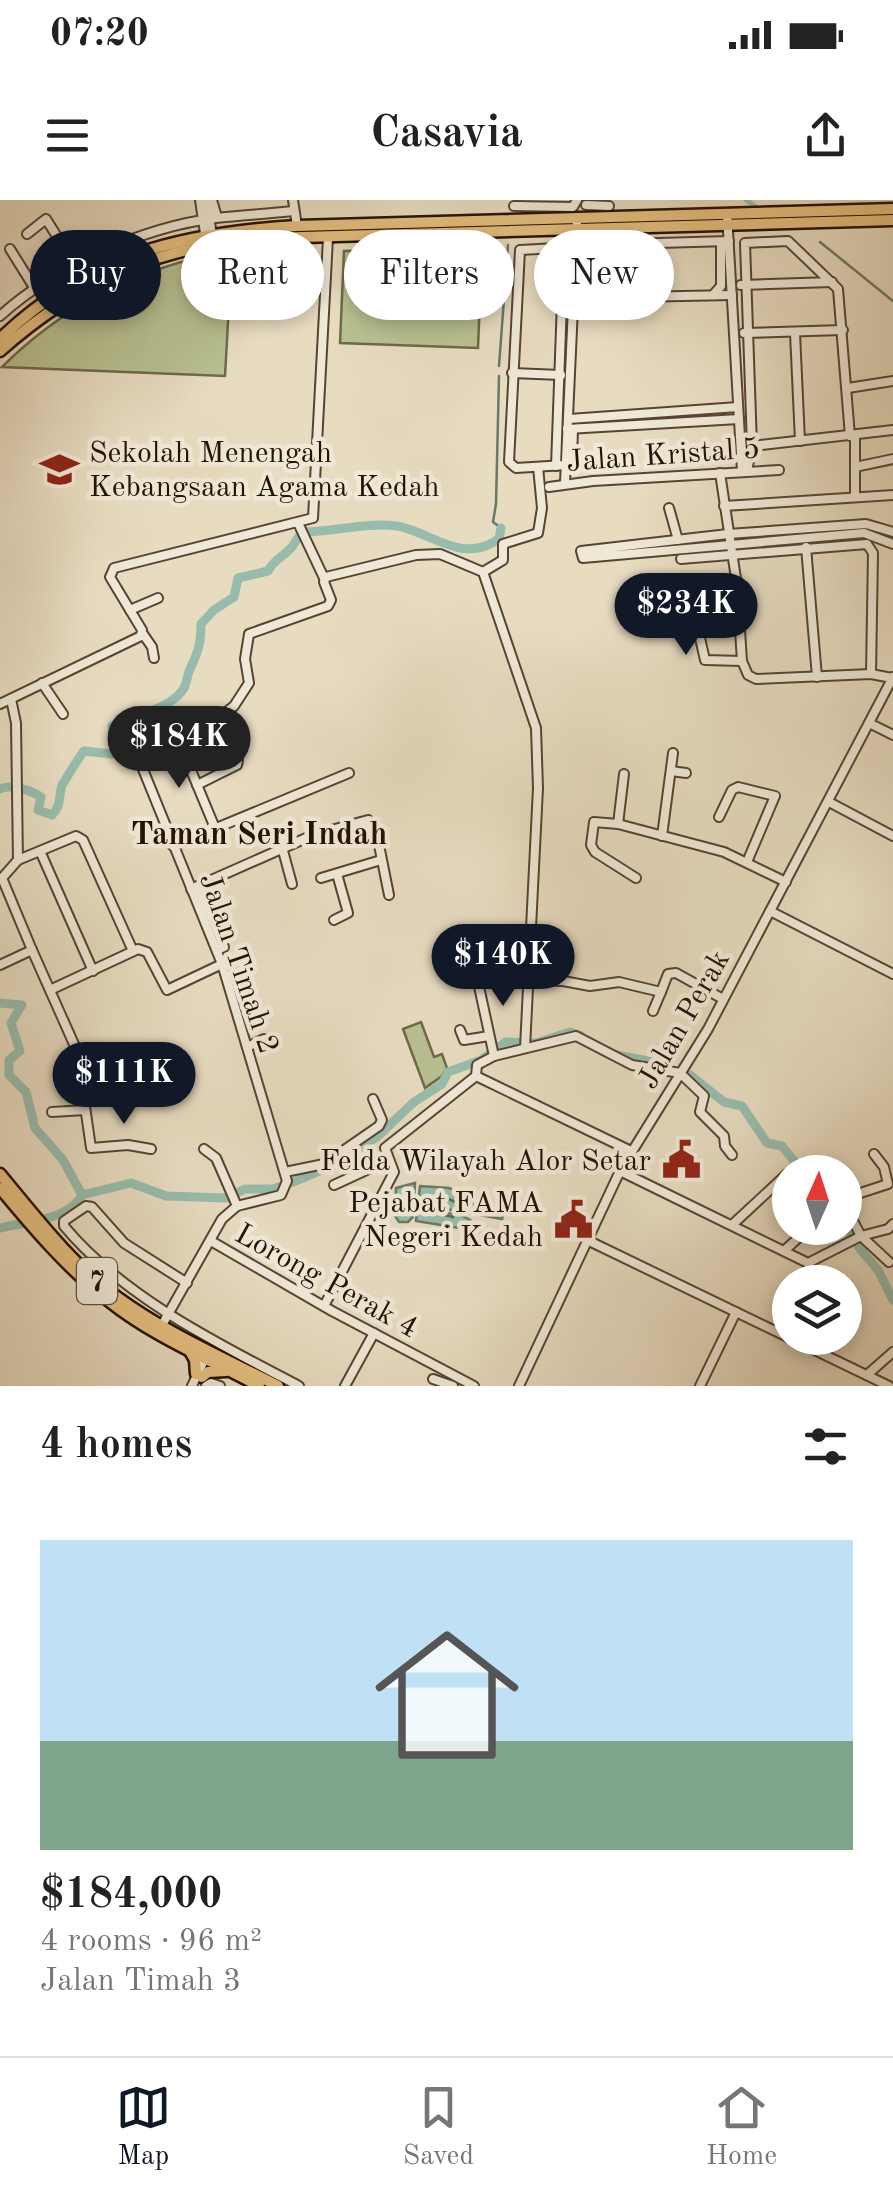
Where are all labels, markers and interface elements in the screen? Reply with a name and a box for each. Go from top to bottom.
text: 07:20 [50,16,149,54]
icon: menu [40,108,95,163]
icon: share [798,108,853,163]
text: Casavia [370,112,523,157]
chip: Buy [30,230,161,320]
chip: Rent [181,230,324,320]
chip: Filters [344,230,514,320]
chip: New [534,230,674,320]
street label: Jalan Kristal 5 [565,434,761,478]
place label: Sekolah Menengah Kebangsaan Agama Kedah [89,439,440,503]
school or university icon: Sekolah Menengah Kebangsaan Agama Kedah [38,448,80,490]
pin: $234K [616,573,756,658]
text: $234K [637,589,735,621]
pin: $184K [109,706,249,791]
text: $184K [130,722,228,754]
district label: Taman Seri Indah [131,820,387,852]
street label: Jalan Timah 2 [193,869,283,1058]
pin: $140K [433,924,573,1009]
text: $140K [454,940,552,972]
street label: Jalan Perak [633,946,736,1094]
pin: $111K [54,1042,194,1127]
text: $111K [75,1058,173,1090]
public building icon: Felda Wilayah Alor Setar [660,1139,702,1181]
place label: Felda Wilayah Alor Setar [320,1147,651,1177]
north arrow [772,1155,862,1245]
map controls [772,1155,862,1355]
place label: Pejabat FAMA Negeri Kedah [348,1189,543,1253]
public building icon: Pejabat FAMA Negeri Kedah [552,1198,594,1240]
street label: Lorong Perak 4 [229,1219,423,1344]
road number: 7 [77,1258,117,1304]
button: layers [772,1265,862,1355]
icon: filters [798,1419,853,1474]
text: 4 homes [40,1425,192,1467]
icon: home [357,1605,537,1785]
text: $184,000 [40,1875,222,1917]
text: 4 rooms · 96 m² [40,1926,262,1958]
text: Jalan Timah 3 [40,1966,241,1998]
tab: Map [116,2080,171,2175]
tab: Saved [403,2080,474,2175]
tab: Home [706,2080,777,2175]

